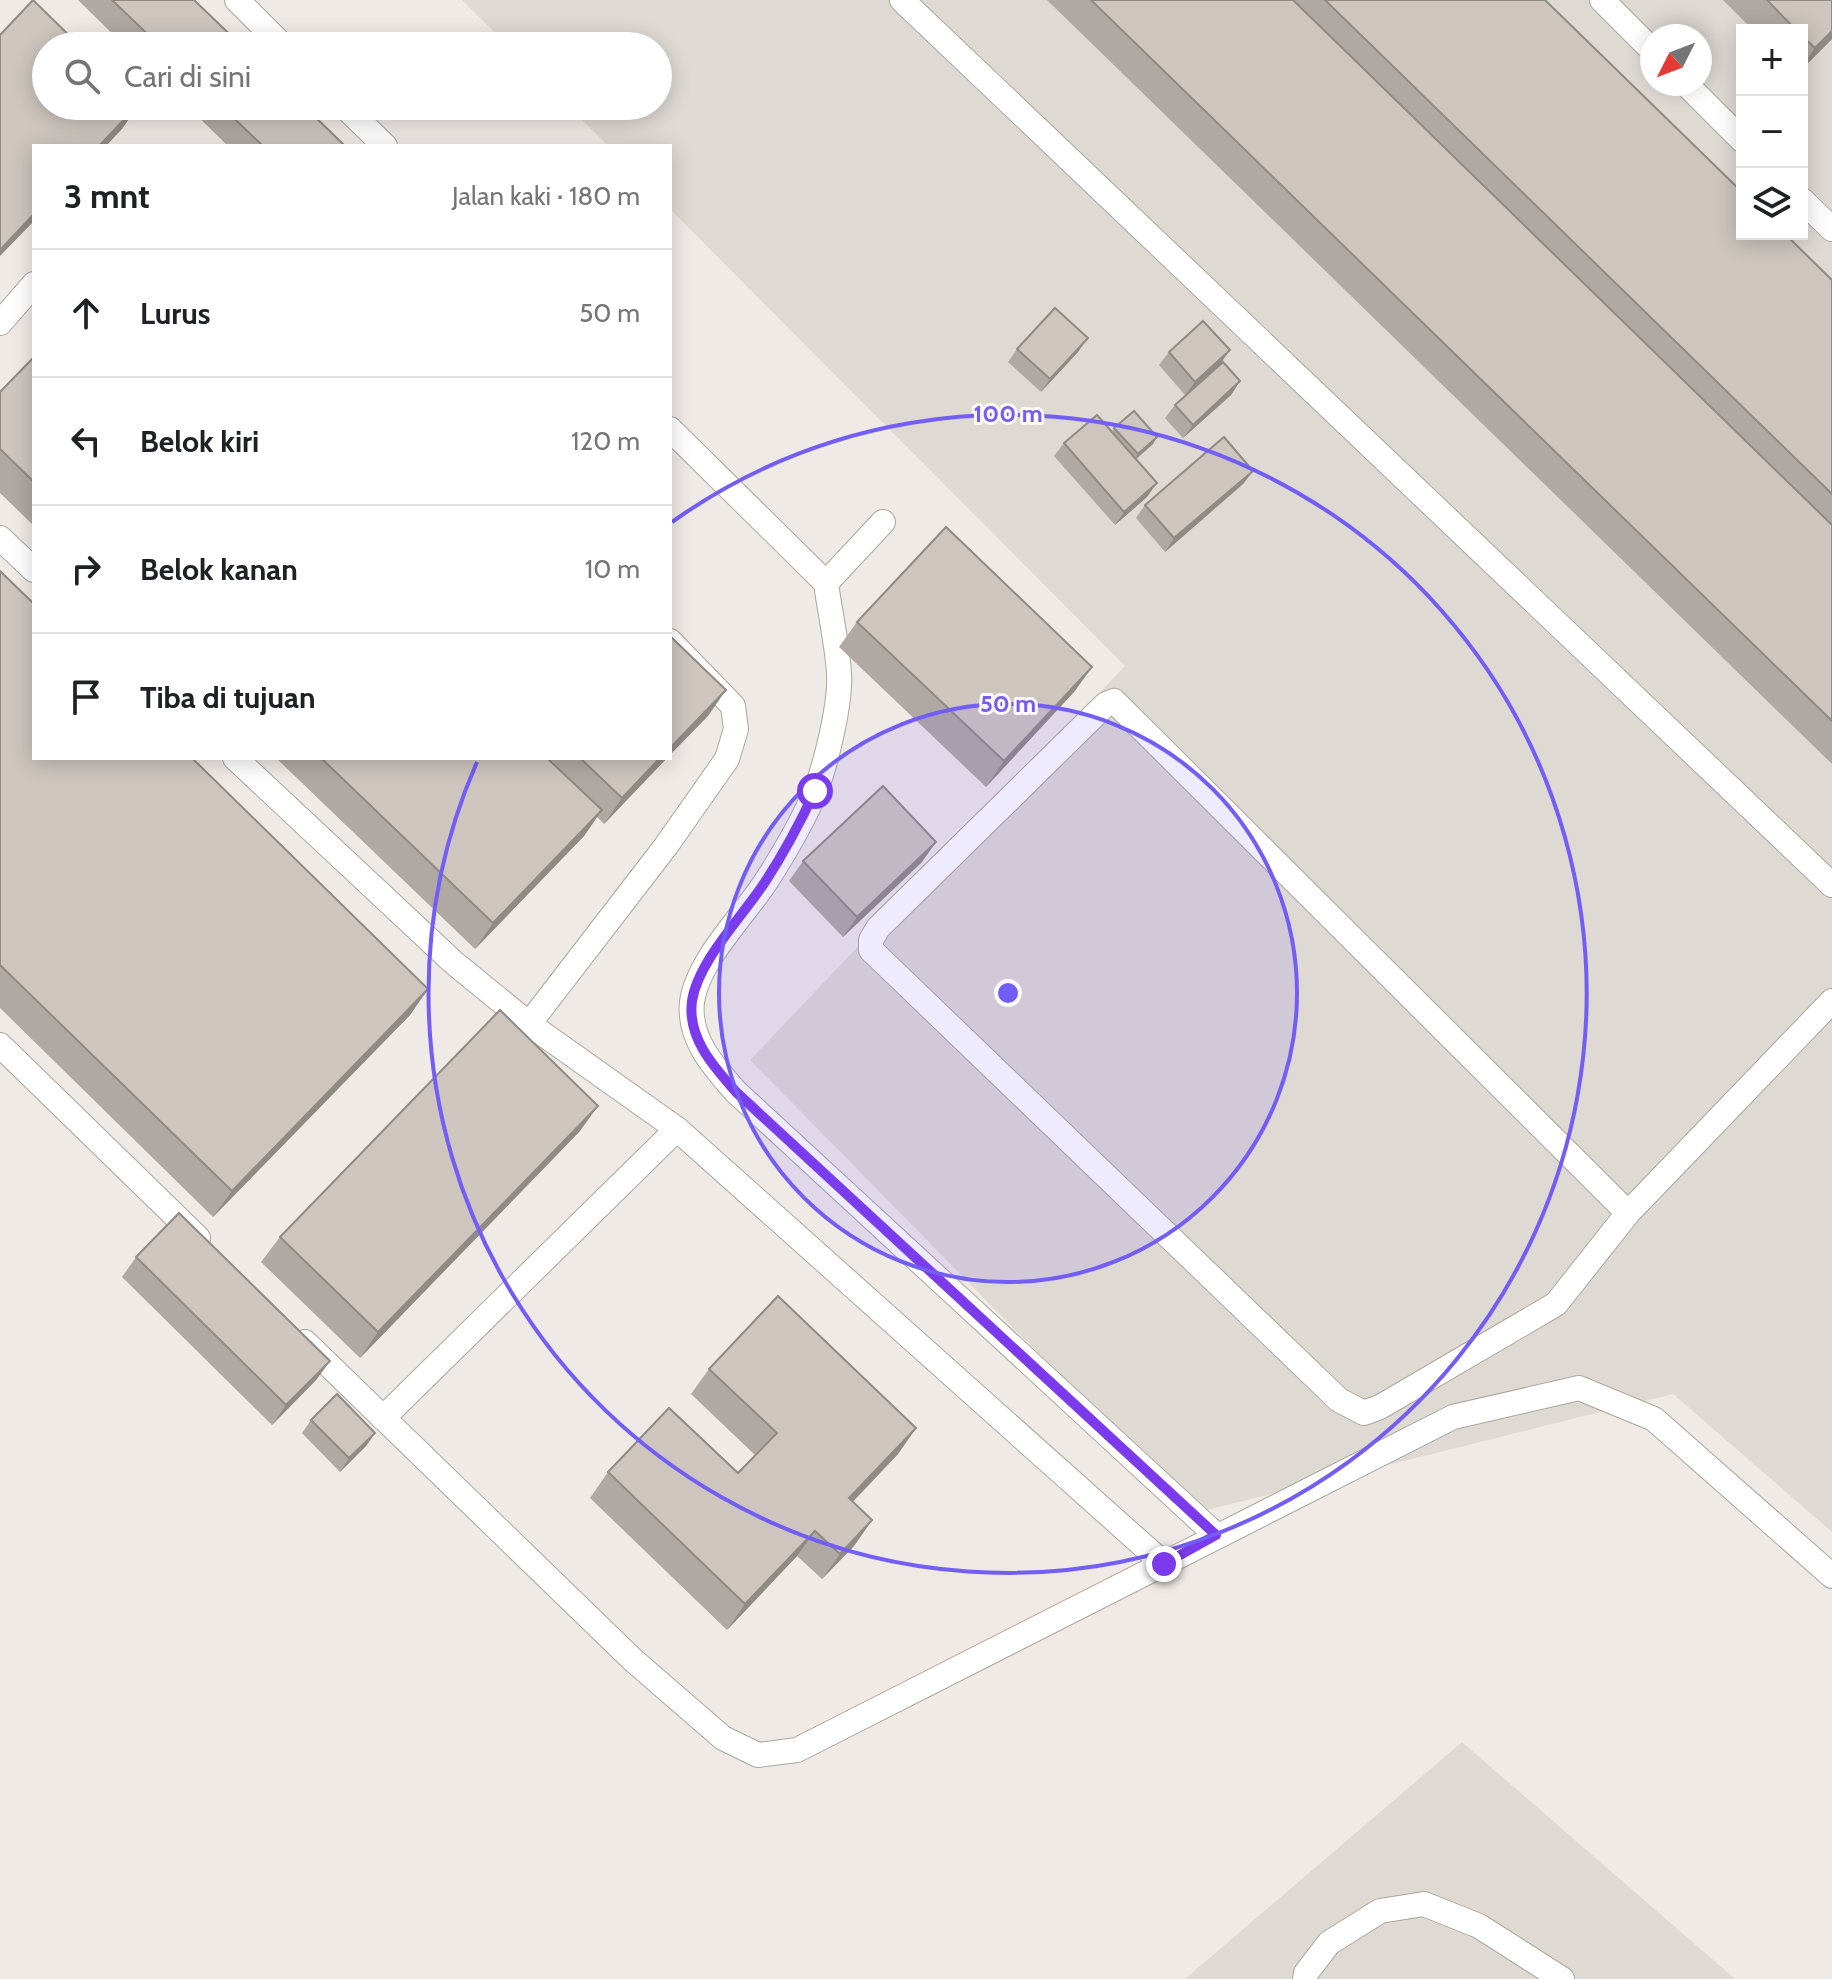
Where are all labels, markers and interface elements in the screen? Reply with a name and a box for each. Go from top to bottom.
north arrow [1640,24,1712,96]
map controls [1736,24,1808,240]
button: + [1736,24,1808,96]
search box [32,32,672,120]
icon: search [60,54,104,98]
text: Cari di sini [124,58,251,95]
button: − [1736,96,1808,168]
button: layers [1736,168,1808,240]
text: 3 mnt [64,175,150,217]
text: Jalan kaki · 180 m [452,180,640,212]
icon: ahead [64,291,108,335]
text: Lurus [140,295,211,332]
text: 50 m [579,297,640,329]
text: 100 m [973,399,1043,428]
icon: left [64,419,108,463]
text: Belok kiri [140,423,259,460]
text: 120 m [571,425,640,457]
icon: right [64,547,108,591]
text: Belok kanan [140,551,298,588]
text: 10 m [585,553,640,585]
icon: arrive [64,675,108,719]
text: Tiba di tujuan [140,679,316,716]
text: 50 m [980,689,1036,718]
route start [797,773,833,809]
centre of rings [994,979,1022,1007]
route end [1146,1546,1182,1582]

